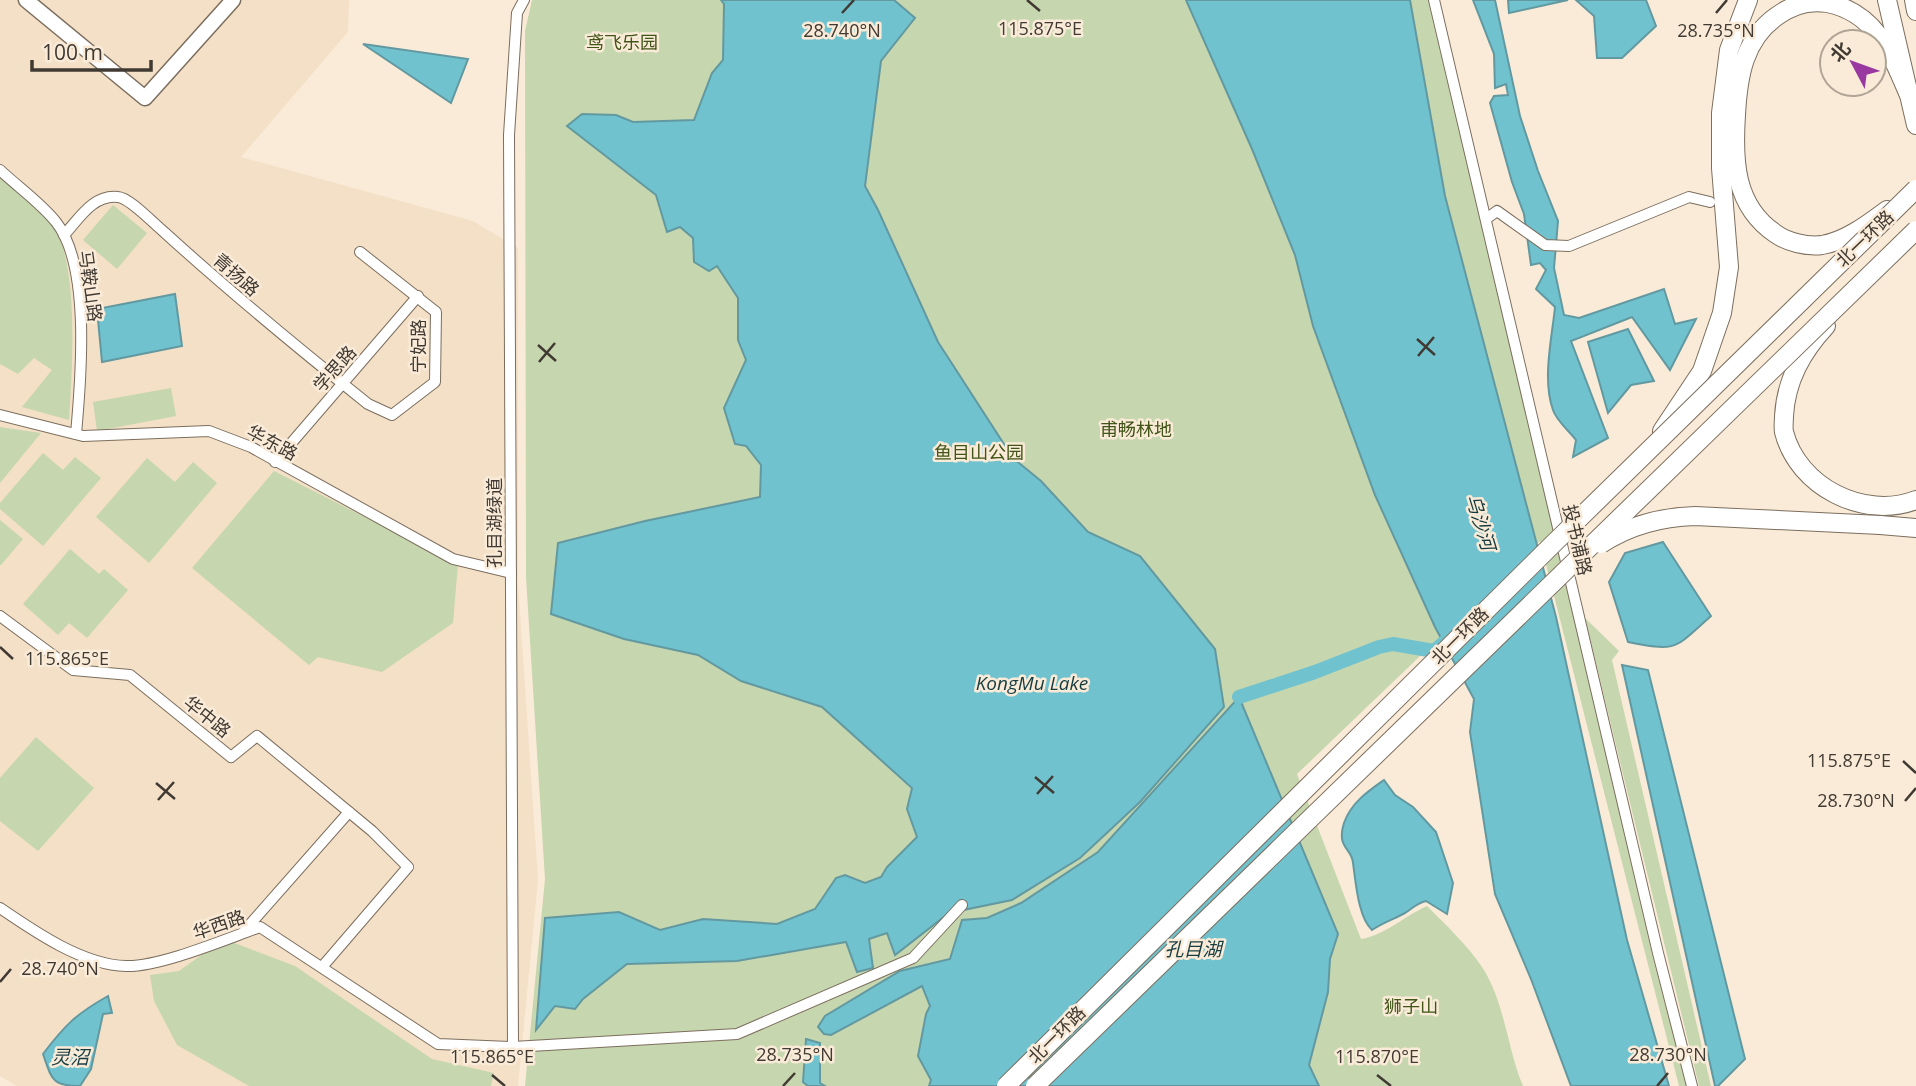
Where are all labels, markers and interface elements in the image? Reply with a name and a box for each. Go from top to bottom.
text: 115.875°E [998,16,1082,40]
text: 28.740°N [803,18,881,42]
text: 28.735°N [1677,18,1755,42]
scale bar [32,28,150,72]
north arrow [1818,28,1888,98]
park label: 鸢飞乐园 [586,30,658,54]
text: 北 [1824,36,1856,68]
text: 100 m [42,38,103,66]
street label: 北一环路 [1830,205,1899,272]
street label: 青扬路 [208,247,265,301]
street label: 马鞍山路 [74,249,108,323]
street label: 宁妃路 [406,319,430,373]
street label: 学思路 [307,340,361,397]
park label: 甫畅林地 [1100,417,1172,441]
street label: 华东路 [243,419,302,465]
park label: 鱼目山公园 [934,440,1024,464]
street label: 孔目湖绿道 [482,478,506,568]
water label: 乌沙河 [1460,491,1503,557]
street label: 投书浦路 [1558,502,1598,578]
street label: 北一环路 [1425,601,1493,669]
text: 115.865°E [25,646,109,670]
water label: KongMu Lake [976,670,1088,696]
street label: 华中路 [179,690,236,743]
text: 115.875°E [1807,748,1891,772]
text: 28.730°N [1817,788,1895,812]
street label: 华西路 [189,904,248,944]
water label: 孔目湖 [1164,936,1224,962]
text: 28.740°N [21,956,99,980]
park label: 狮子山 [1384,994,1438,1018]
street label: 北一环路 [1022,1000,1090,1068]
text: 28.735°N [756,1042,834,1066]
text: 28.730°N [1629,1042,1707,1066]
water label: 灵沼 [51,1044,92,1070]
text: 115.865°E [450,1044,534,1068]
text: 115.870°E [1335,1044,1419,1068]

